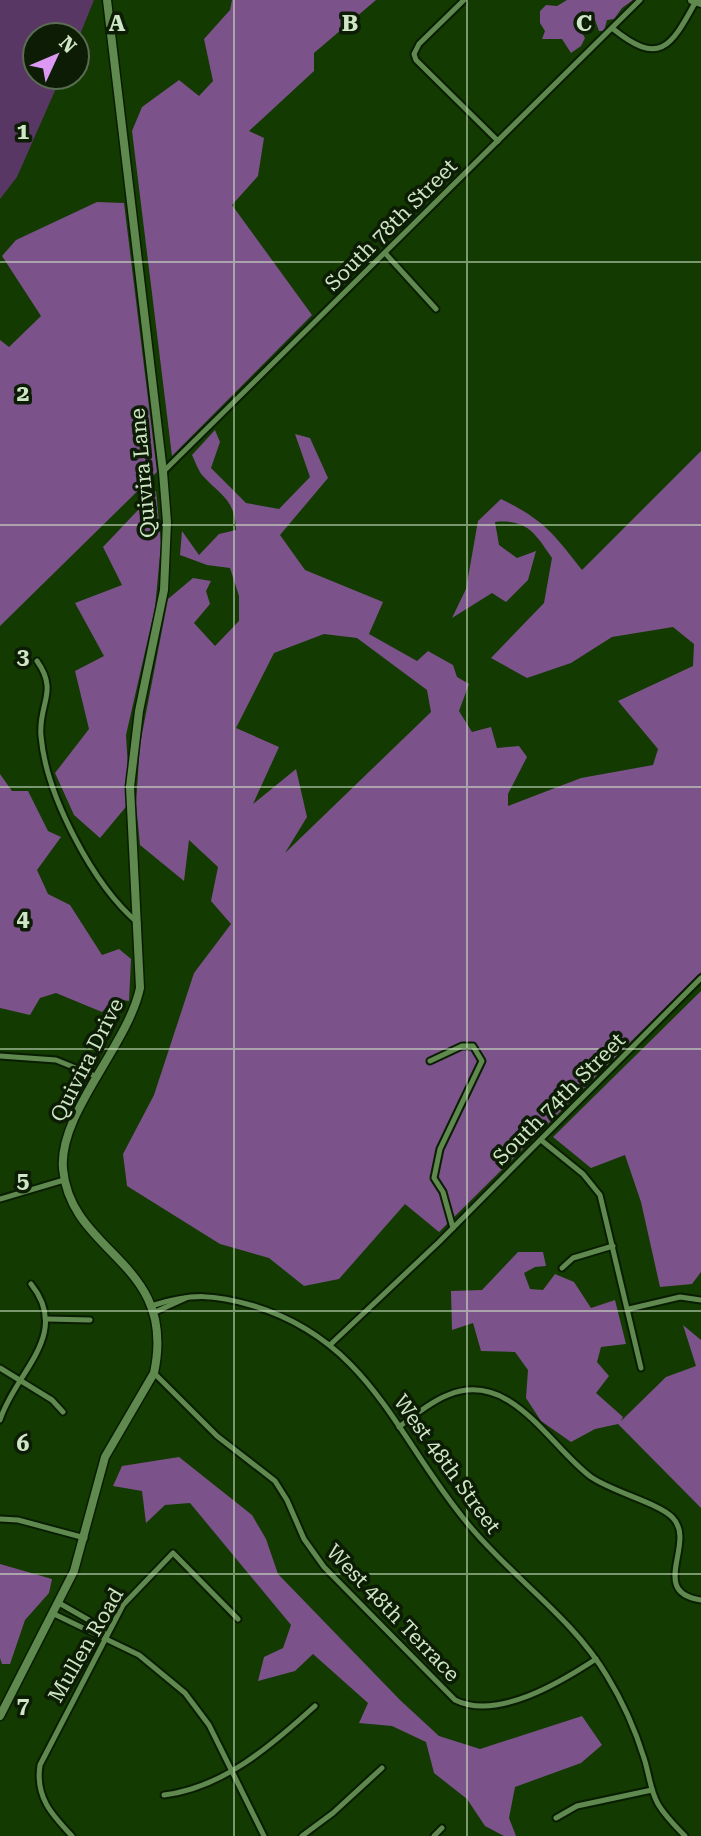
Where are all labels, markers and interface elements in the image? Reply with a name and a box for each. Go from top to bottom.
text: A [109,10,126,37]
text: B [342,10,358,37]
text: C [576,10,592,37]
north arrow [21,21,91,91]
text: N [55,31,81,58]
text: 1 [17,118,30,145]
street label: South 78th Street [320,154,462,296]
text: 2 [17,380,29,407]
street label: Quivira Lane [125,407,161,539]
text: 3 [17,643,30,670]
text: 4 [17,905,30,932]
street label: Quivira Drive [46,994,128,1126]
street label: South 74th Street [488,1028,630,1170]
text: 5 [17,1167,30,1194]
street label: West 48th Street [389,1390,505,1538]
text: 6 [17,1430,30,1457]
street label: West 48th Terrace [321,1540,465,1686]
street label: Mullen Road [44,1583,129,1706]
text: 7 [17,1692,30,1719]

